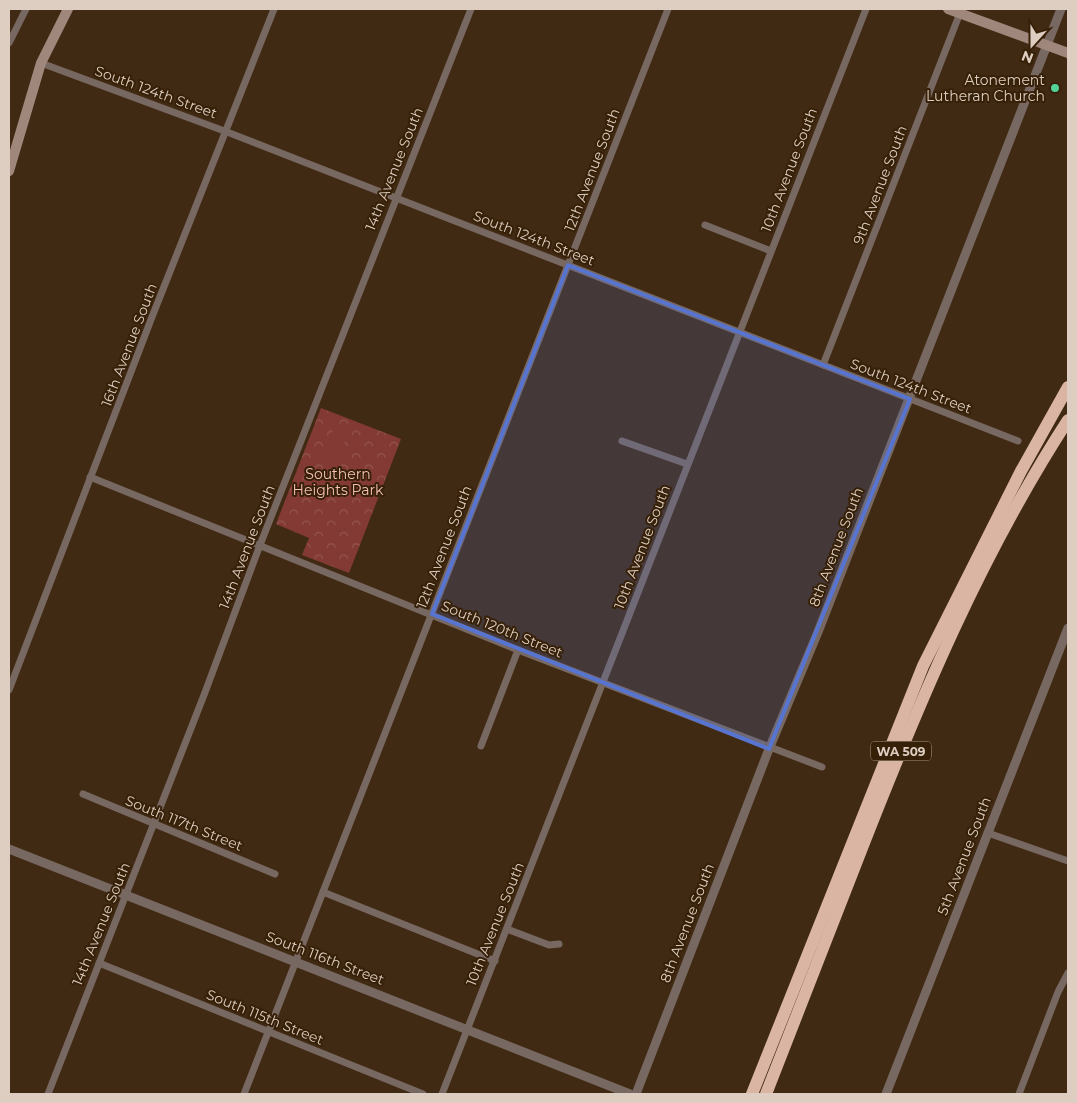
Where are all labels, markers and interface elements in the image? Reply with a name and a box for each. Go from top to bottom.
north arrow [1007,20,1057,70]
text: N [1019,47,1036,68]
street label: South 124th Street [92,62,220,123]
place label: Atonement Lutheran Church [926,71,1045,105]
marker: Atonement Lutheran Church [1049,82,1061,94]
street label: 14th Avenue South [361,105,427,233]
street label: 10th Avenue South [757,105,821,235]
street label: 12th Avenue South [560,106,624,234]
street label: 9th Avenue South [849,123,911,247]
street label: South 124th Street [471,207,598,270]
street label: 16th Avenue South [97,281,161,409]
street label: South 124th Street [848,355,975,418]
park label: Southern Heights Park [293,465,384,499]
street label: 14th Avenue South [215,482,279,612]
street label: 10th Avenue South [610,482,674,612]
street label: 12th Avenue South [412,483,476,611]
street label: 8th Avenue South [805,485,867,609]
street label: South 120th Street [439,596,566,662]
road number: WA 509 [871,741,931,760]
street label: South 117th Street [123,791,246,855]
street label: 5th Avenue South [933,794,995,918]
street label: 14th Avenue South [68,860,134,988]
street label: 10th Avenue South [462,860,528,988]
street label: 8th Avenue South [656,861,718,985]
street label: South 116th Street [263,927,387,989]
street label: South 115th Street [204,985,327,1049]

